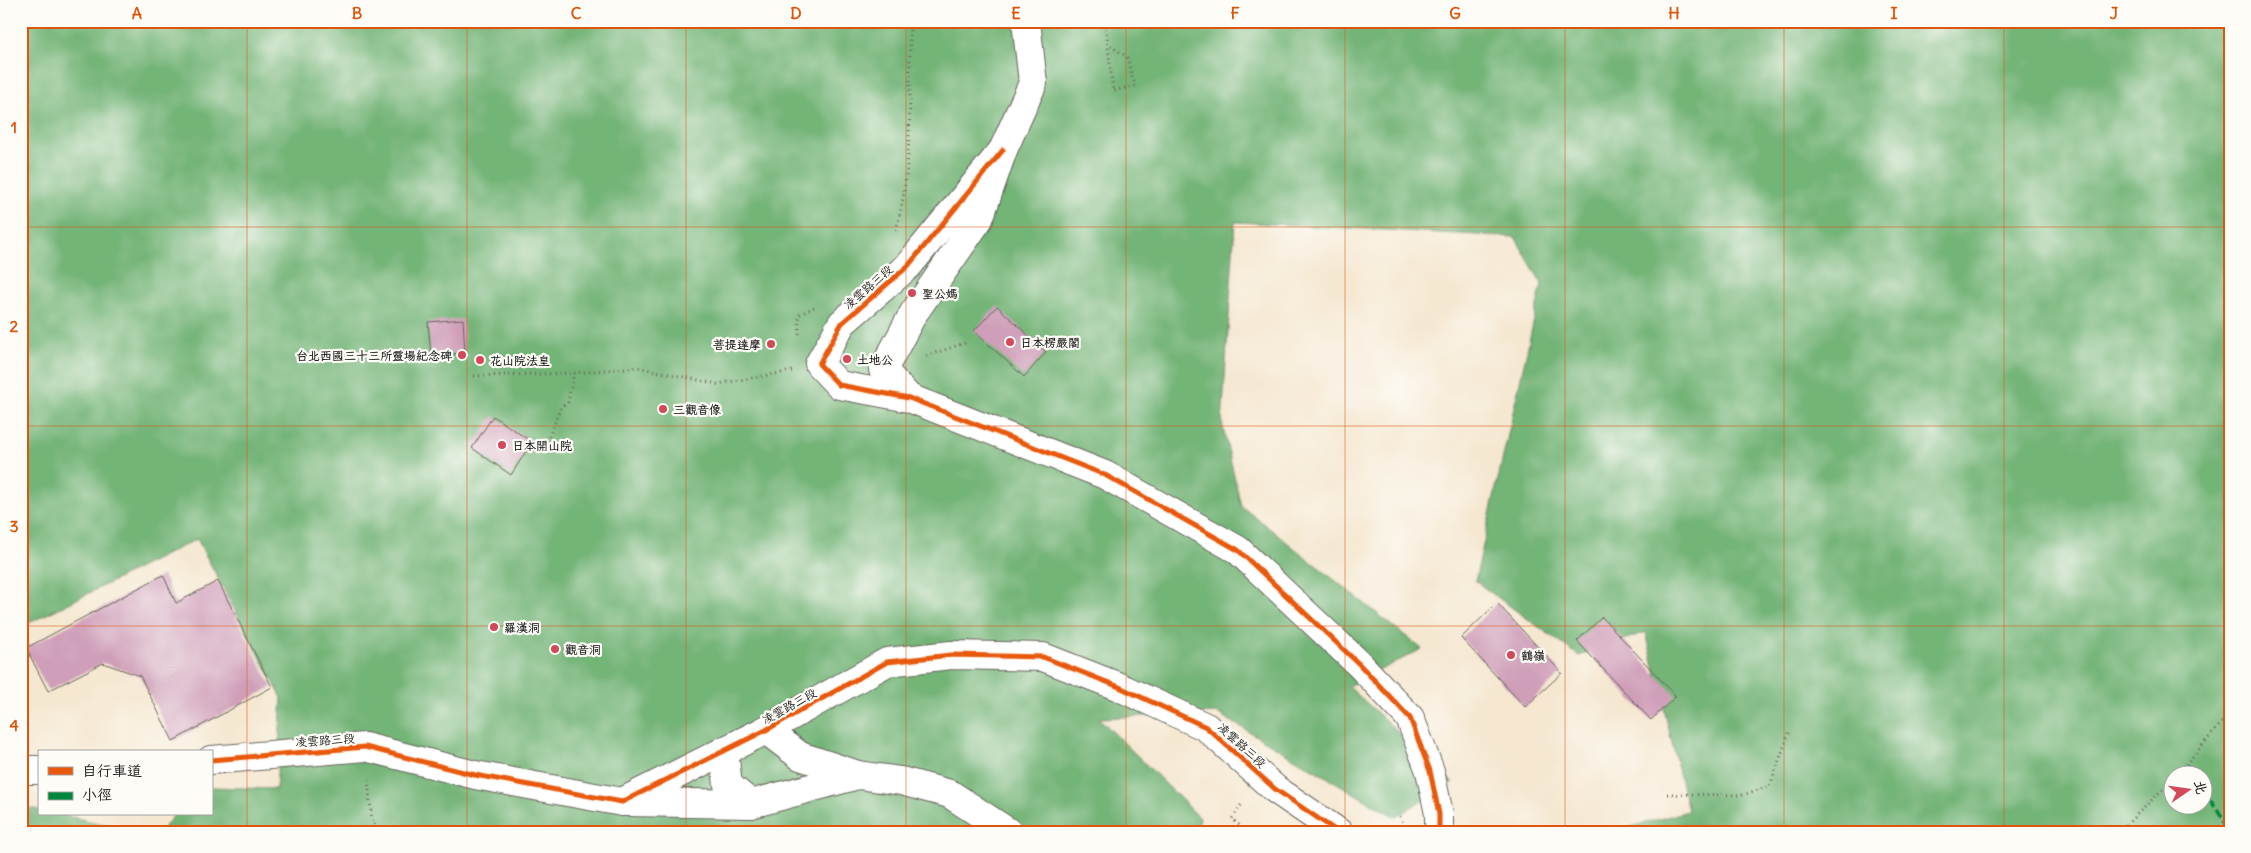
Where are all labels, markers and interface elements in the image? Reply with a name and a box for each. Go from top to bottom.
text: A [132,3,142,23]
text: B [352,3,363,23]
text: C [571,3,582,23]
text: D [790,3,802,23]
text: E [1011,3,1021,23]
text: F [1230,3,1240,23]
text: G [1449,3,1461,23]
text: H [1668,3,1680,23]
text: I [1891,3,1898,23]
text: J [2110,3,2119,23]
text: 1 [11,117,17,137]
street label: 凌雲路三段 [840,262,896,312]
place label: 聖公媽 [922,286,958,301]
marker: 聖公媽 [906,287,918,299]
text: 2 [10,316,19,336]
place label: 日本楞嚴閣 [1020,335,1080,350]
marker: 日本楞嚴閣 [1004,336,1016,348]
place label: 菩提達摩 [713,337,761,352]
marker: 菩提達摩 [765,338,777,350]
place label: 台北西國三十三所靈場紀念碑 [296,348,453,363]
marker: 台北西國三十三所靈場紀念碑 [456,349,468,361]
place label: 土地公 [857,352,893,367]
place label: 花山院法皇 [490,353,550,368]
marker: 土地公 [841,353,853,365]
marker: 花山院法皇 [474,354,486,366]
place label: 三觀音像 [673,402,721,417]
marker: 三觀音像 [657,403,669,415]
place label: 日本開山院 [512,438,572,453]
marker: 日本開山院 [496,439,508,451]
text: 3 [9,516,19,536]
place label: 羅漢洞 [504,620,540,635]
marker: 羅漢洞 [488,621,500,633]
place label: 觀音洞 [565,642,601,657]
marker: 觀音洞 [549,643,561,655]
place label: 鶴嶺 [1521,648,1545,663]
marker: 鶴嶺 [1505,649,1517,661]
street label: 凌雲路三段 [759,685,819,727]
text: 4 [9,715,19,735]
street label: 凌雲路三段 [1215,719,1269,771]
street label: 凌雲路三段 [295,730,355,750]
legend [38,750,212,816]
text: 自行車道 [82,761,142,780]
north arrow [2164,766,2214,816]
text: 北 [2190,778,2211,796]
text: 小徑 [82,785,112,804]

